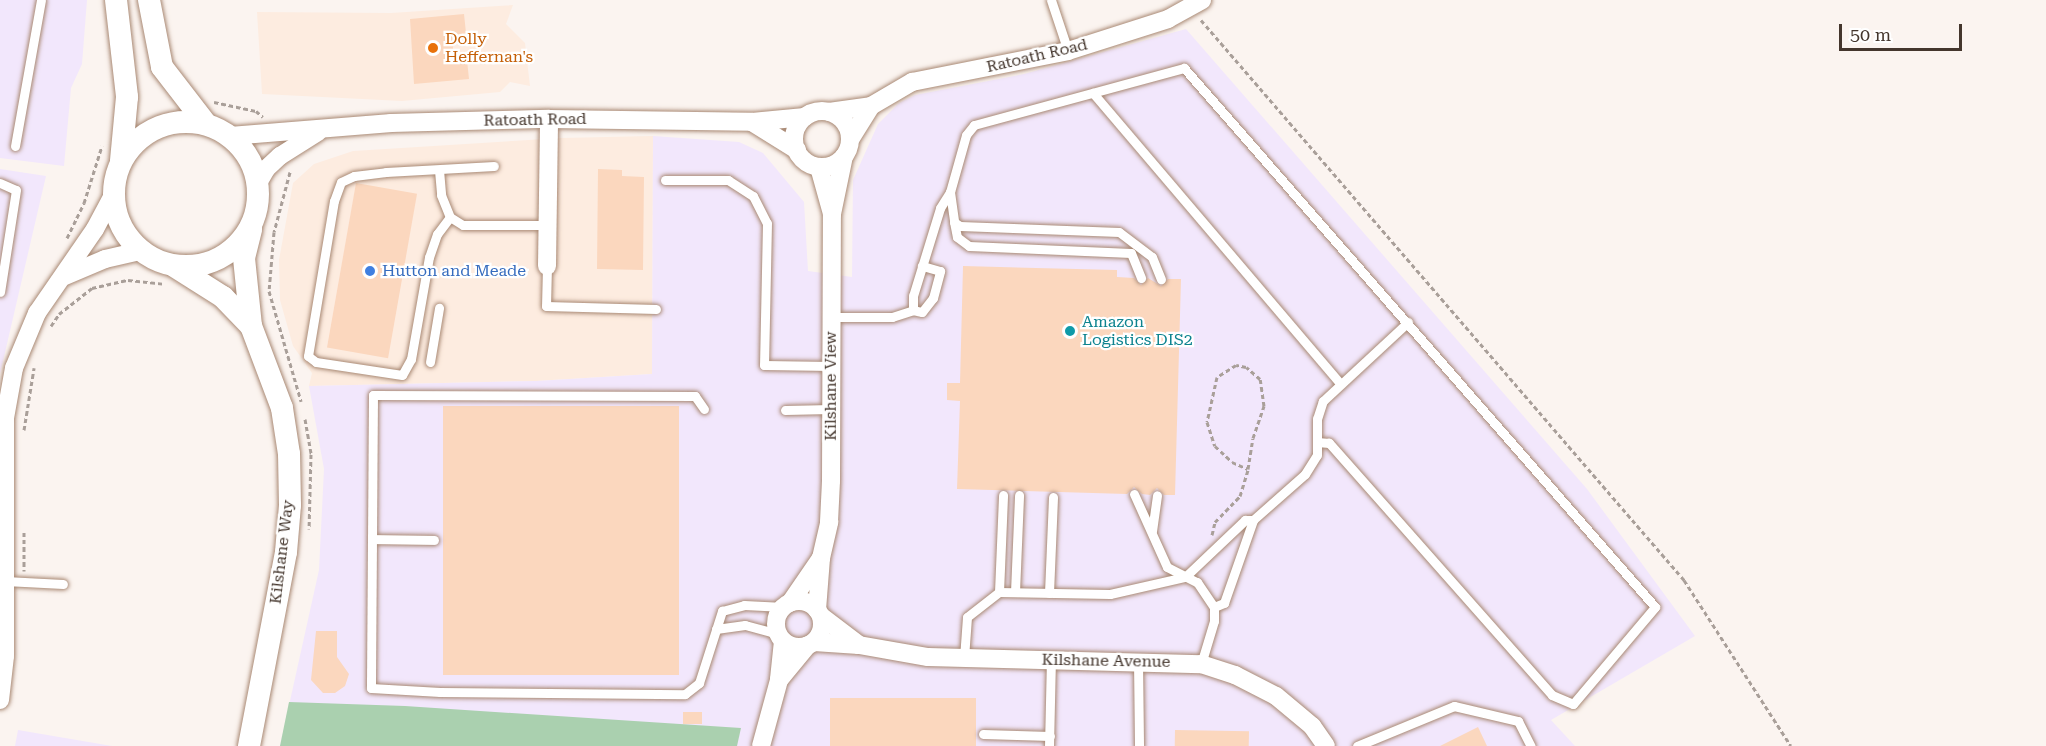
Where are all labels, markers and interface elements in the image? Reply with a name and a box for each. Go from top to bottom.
scale bar [1842,12,1965,50]
text: 50 m [1850,24,1891,45]
place label: Dolly Heffernan's [445,29,533,67]
street label: Ratoath Road [985,35,1089,77]
marker: Dolly Heffernan's [426,41,440,55]
street label: Ratoath Road [483,110,587,130]
place label: Hutton and Meade [382,261,526,281]
marker: Hutton and Meade [363,264,377,278]
place label: Amazon Logistics DIS2 [1082,312,1193,350]
marker: Amazon Logistics DIS2 [1063,324,1077,338]
street label: Kilshane View [821,331,841,441]
street label: Kilshane Way [266,499,298,605]
street label: Kilshane Avenue [1041,650,1171,672]

